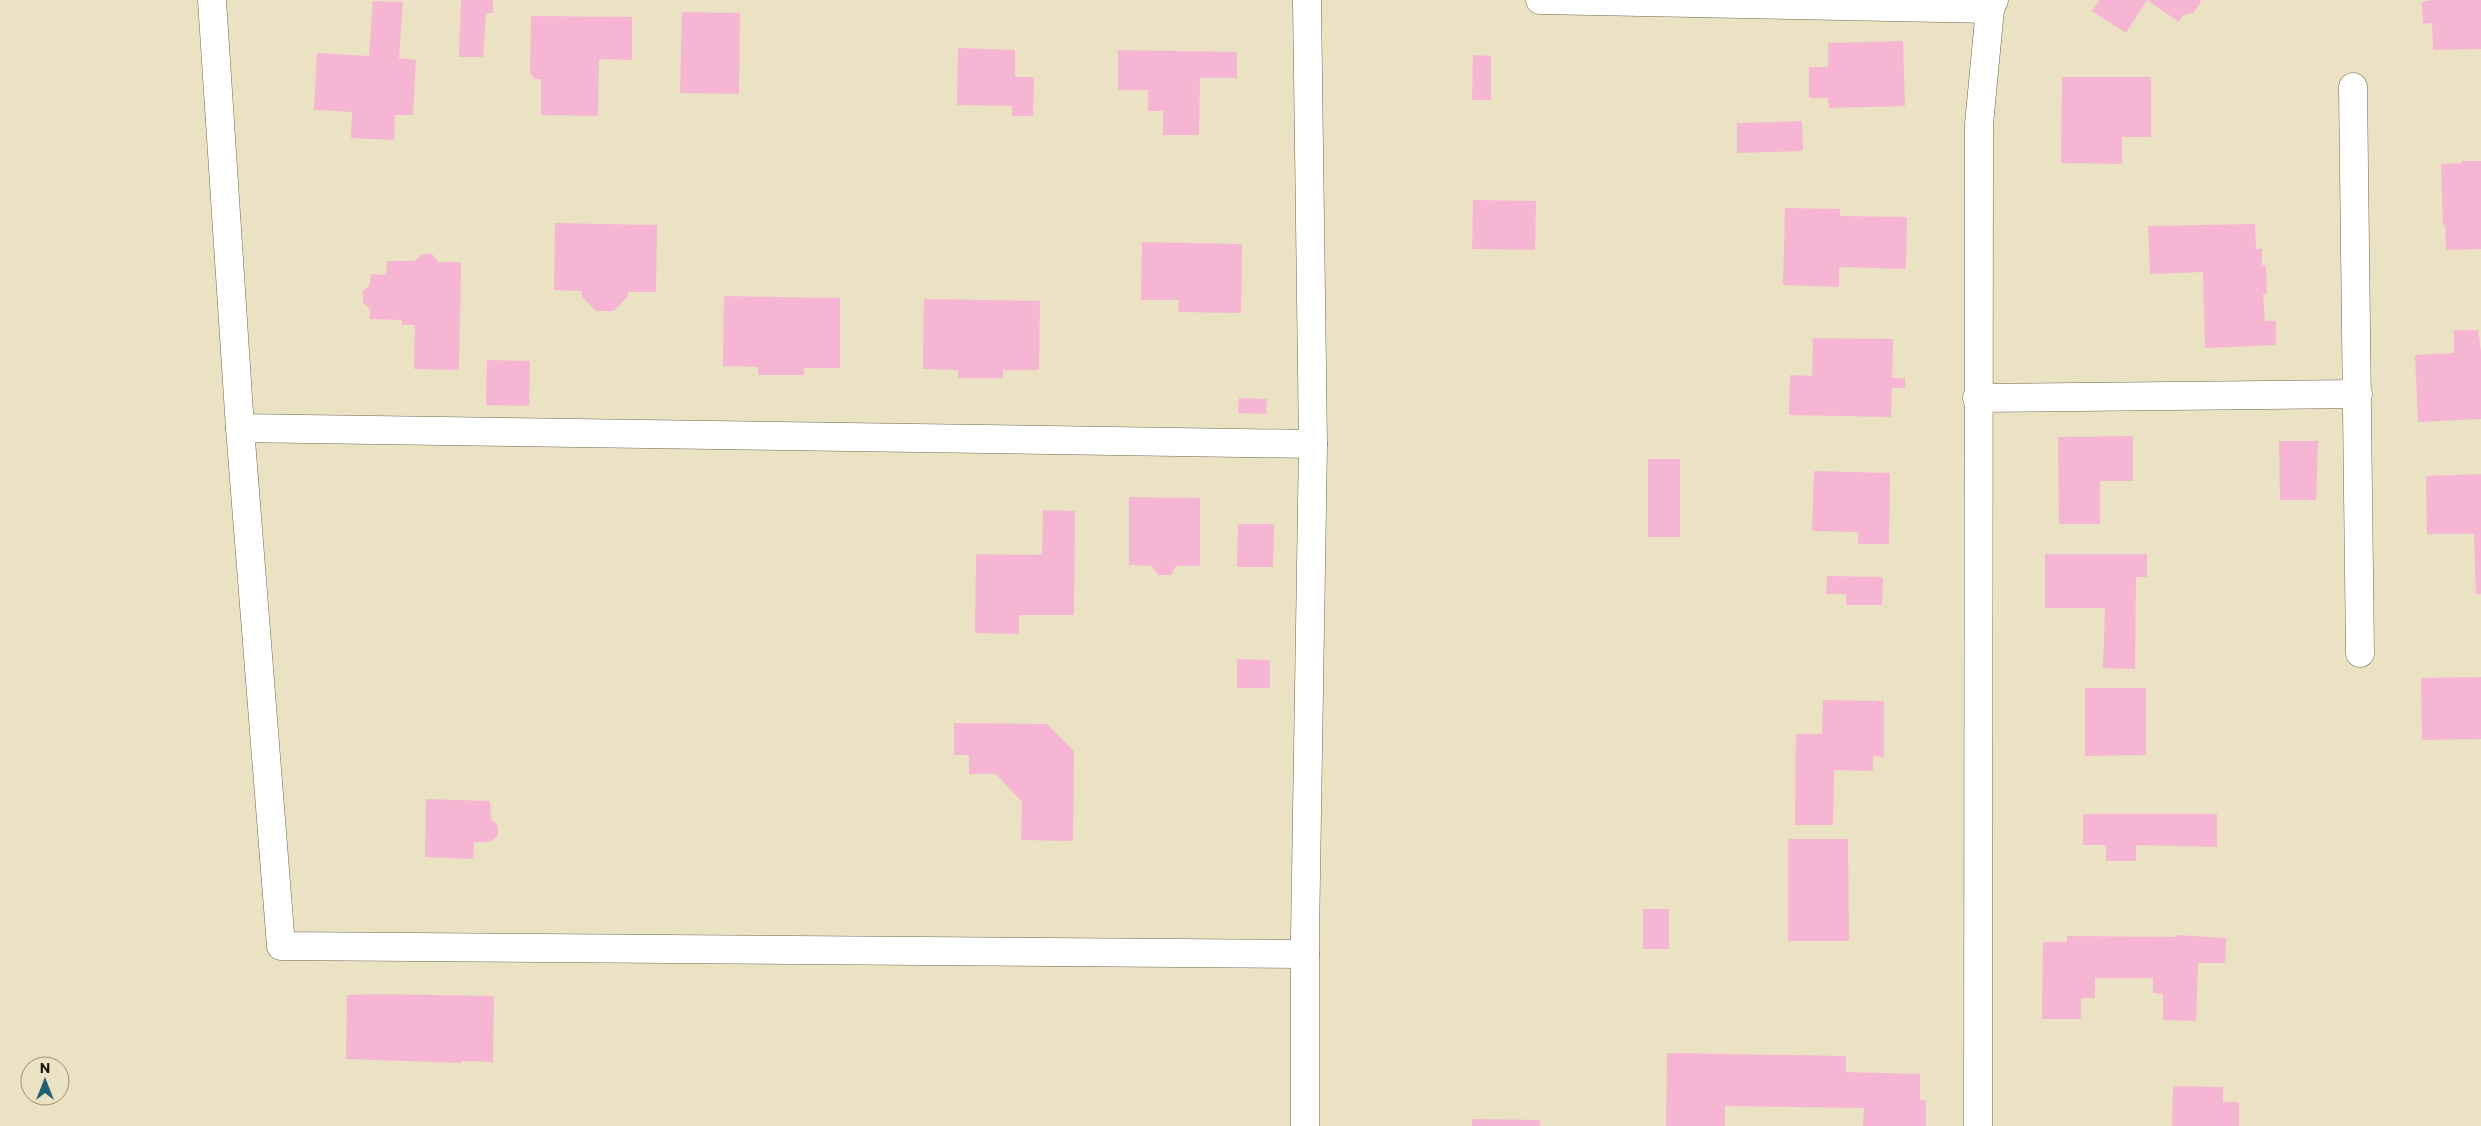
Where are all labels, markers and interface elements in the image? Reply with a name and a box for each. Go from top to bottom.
north arrow [20,1056,70,1106]
text: N [40,1059,50,1076]

